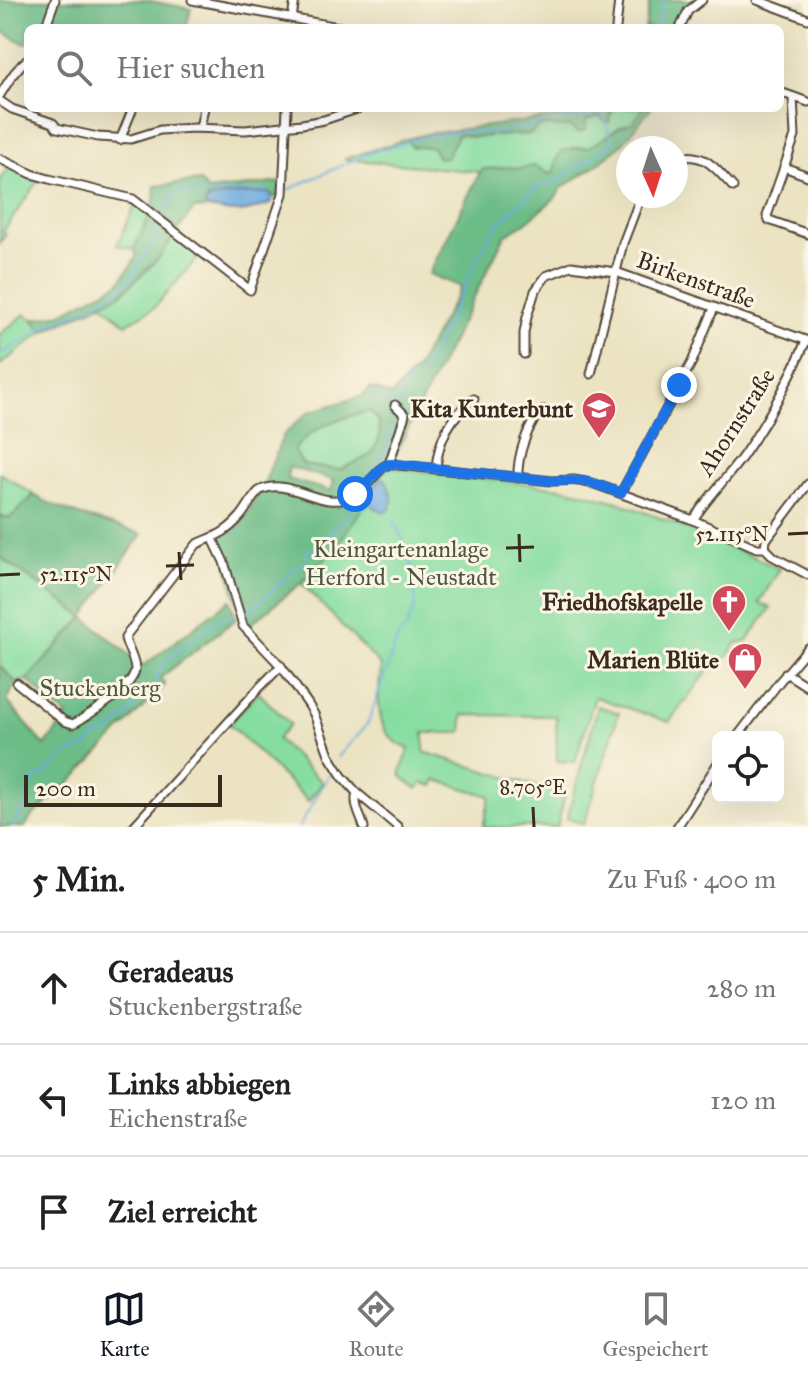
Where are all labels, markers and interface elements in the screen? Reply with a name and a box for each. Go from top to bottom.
search box [24,24,784,112]
icon: search [52,46,96,90]
text: Hier suchen [116,50,265,86]
north arrow [616,136,688,208]
street label: Birkenstraße [633,245,759,315]
street label: Ahornstraße [690,363,782,482]
route end [661,367,697,403]
school or university icon: Kita Kunterbunt [580,390,618,440]
place label: Kita Kunterbunt [410,394,573,424]
route start [337,476,373,512]
text: 52.115°N [696,522,768,546]
park label: Kleingartenanlage Herford - Neustadt [305,534,497,592]
text: 52.115°N [40,562,112,586]
church icon: Friedhofskapelle [710,583,748,633]
place label: Friedhofskapelle [542,587,703,617]
shop icon: Marien Blüte [726,641,764,691]
place label: Marien Blüte [587,645,719,675]
park label: Stuckenberg [40,673,161,703]
map controls [712,731,784,803]
button: locate [712,731,784,803]
scale bar [24,771,222,807]
text: 200 m [36,775,96,802]
text: 8.705°E [500,775,566,799]
text: 5 Min. [32,859,125,900]
text: Zu Fuß · 400 m [607,863,776,895]
text: Geradeaus [108,954,234,990]
icon: ahead [32,966,76,1010]
text: 280 m [707,972,776,1004]
text: Stuckenbergstraße [108,990,303,1022]
text: Links abbiegen [108,1066,291,1102]
icon: left [32,1078,76,1122]
text: 120 m [710,1084,776,1116]
text: Eichenstraße [108,1102,248,1134]
icon: arrive [32,1190,76,1234]
text: Ziel erreicht [108,1194,257,1230]
tab: Karte [99,1287,150,1362]
tab: Route [348,1287,404,1362]
tab: Gespeichert [603,1287,709,1362]

